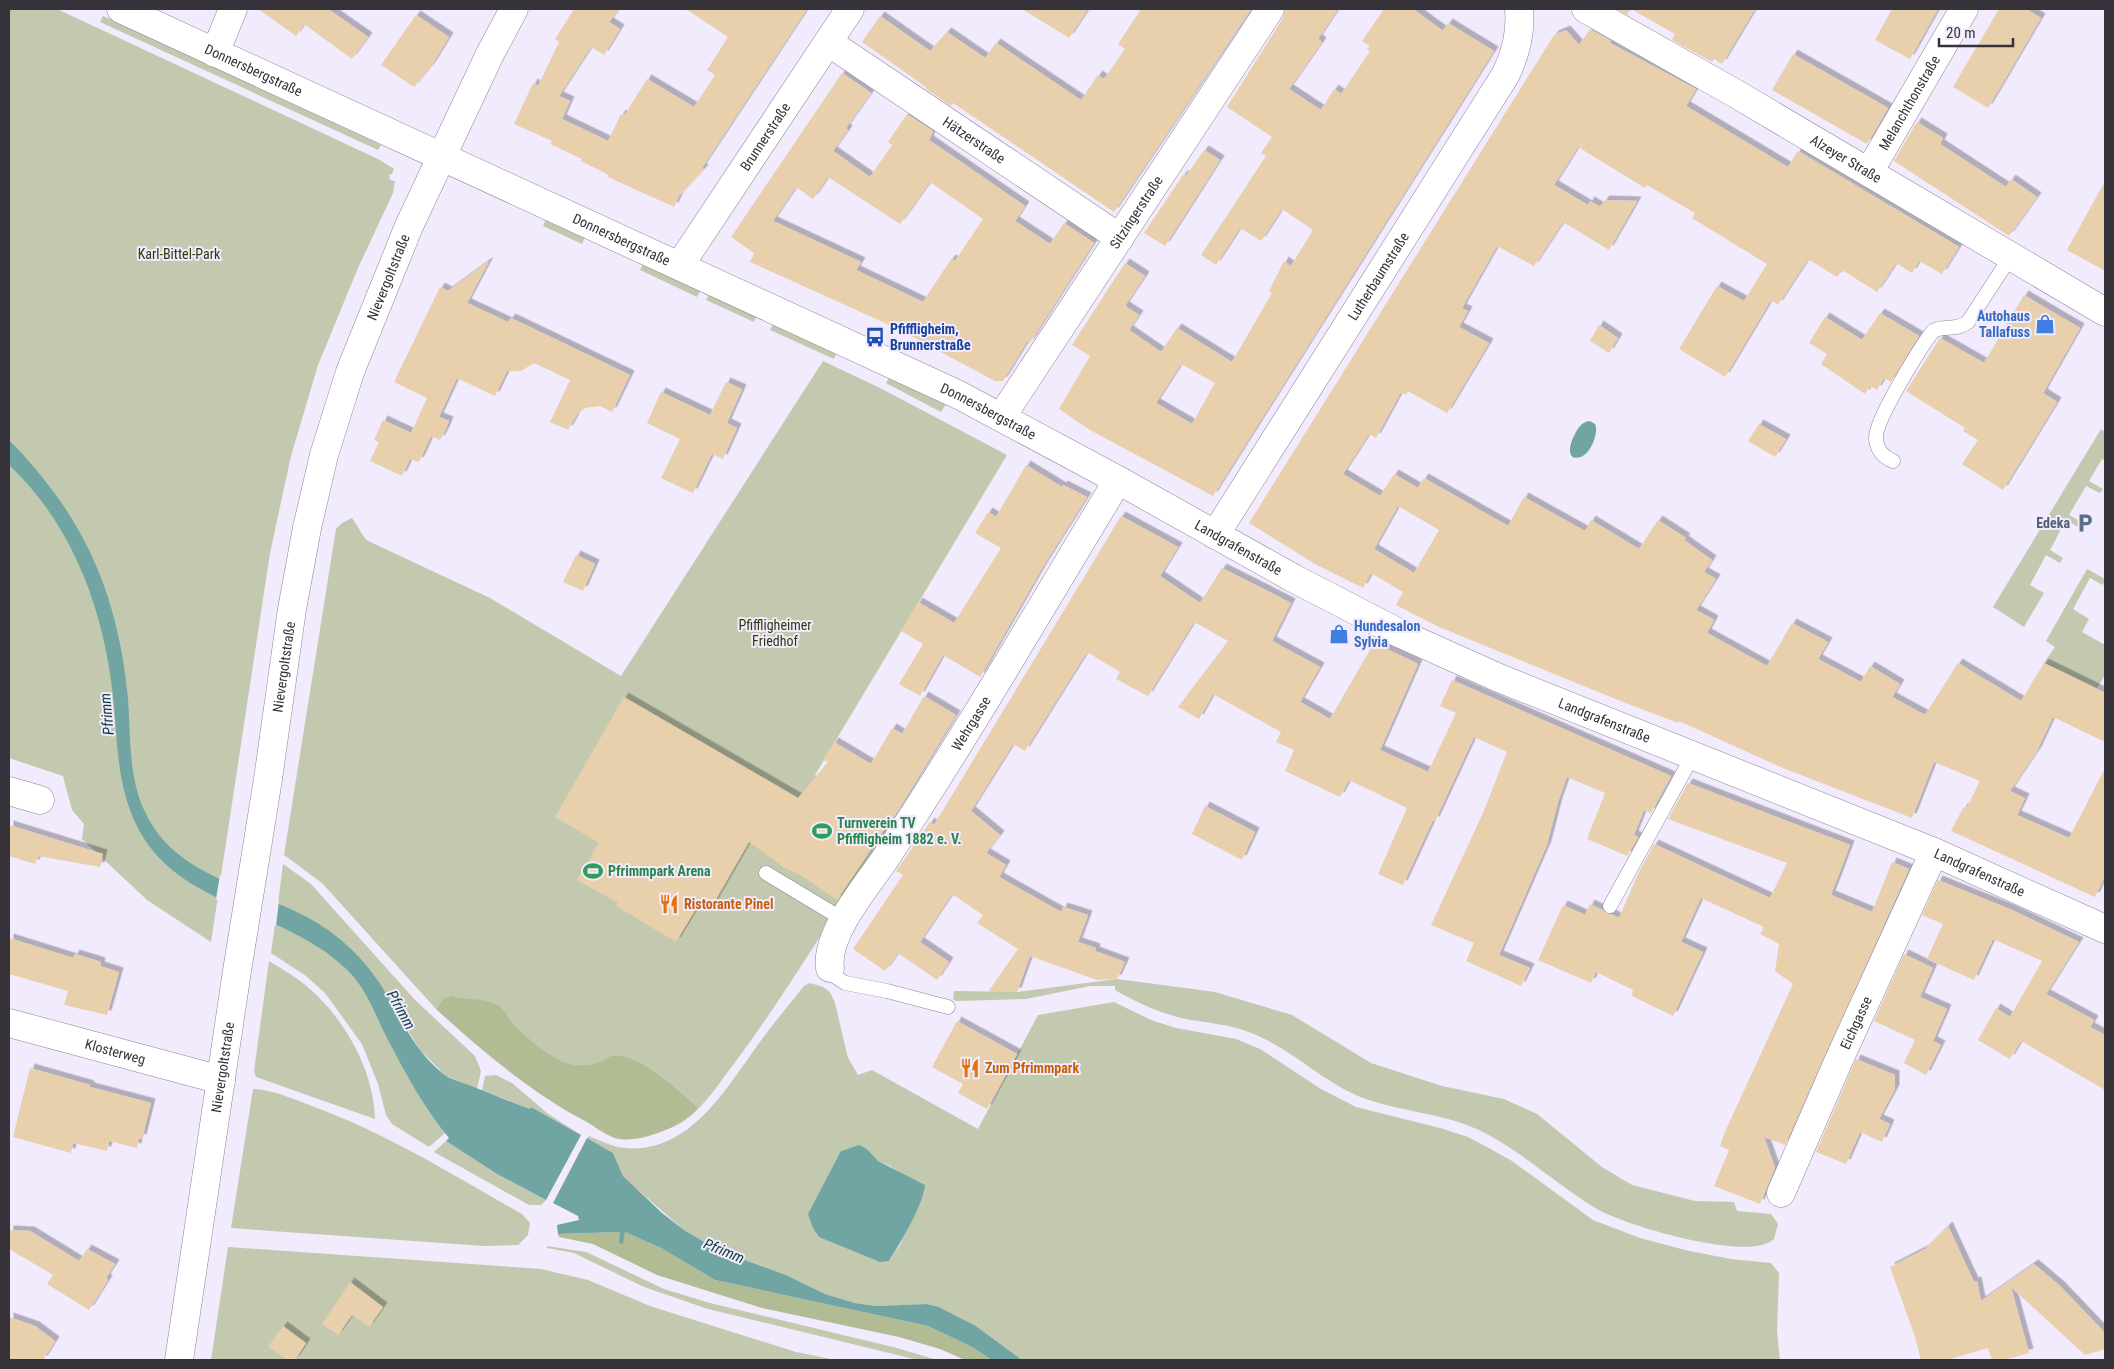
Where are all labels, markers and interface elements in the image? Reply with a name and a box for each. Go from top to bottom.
scale bar [1939,15,2013,47]
text: 20 m [1946,24,1976,42]
street label: Donnersbergstraße [202,41,305,100]
street label: Melanchthonstraße [1875,52,1943,153]
street label: Brunnerstraße [737,99,794,174]
street label: Hätzerstraße [940,114,1009,167]
street label: Alzeyer Straße [1808,132,1885,186]
street label: Sitzingerstraße [1106,173,1166,252]
street label: Donnersbergstraße [570,210,673,269]
street label: Lutherbaumstraße [1345,229,1412,323]
street label: Nievergoltstraße [364,231,413,323]
park label: Karl-Bittel-Park [138,246,221,262]
place label: Autohaus Tallafuss [1977,308,2030,340]
shop icon: Autohaus Tallafuss [2034,313,2056,335]
place label: Pfiffligheim, Brunnerstraße [890,321,971,353]
bus stop icon: Pfiffligheim, Brunnerstraße [864,326,886,348]
street label: Donnersbergstraße [938,380,1039,443]
parking icon: Edeka [2074,512,2096,534]
place label: Edeka [2036,515,2070,531]
street label: Landgrafenstraße [1192,517,1285,578]
park label: Pfiffligheimer Friedhof [738,617,812,649]
place label: Hundesalon Sylvia [1354,618,1420,650]
street label: Nievergoltstraße [270,620,298,713]
shop icon: Hundesalon Sylvia [1328,623,1350,645]
water label: Pfrimm [96,692,118,736]
street label: Wehrgasse [948,693,994,754]
street label: Landgrafenstraße [1556,695,1653,746]
place label: Turnverein TV Pfiffligheim 1882 e. V. [837,815,962,847]
sports icon: Turnverein TV Pfiffligheim 1882 e. V. [811,820,833,842]
street label: Landgrafenstraße [1932,845,2028,900]
sports icon: Pfrimmpark Arena [582,860,604,882]
place label: Pfrimmpark Arena [608,863,711,879]
restaurant icon: Ristorante Pinel [658,893,680,915]
place label: Ristorante Pinel [684,896,773,912]
water label: Pfrimm [383,987,419,1033]
street label: Eichgasse [1837,993,1875,1052]
street label: Nievergoltstraße [208,1020,237,1114]
street label: Klosterweg [83,1036,147,1067]
restaurant icon: Zum Pfrimmpark [959,1057,981,1079]
place label: Zum Pfrimmpark [985,1060,1079,1076]
water label: Pfrimm [701,1235,747,1267]

